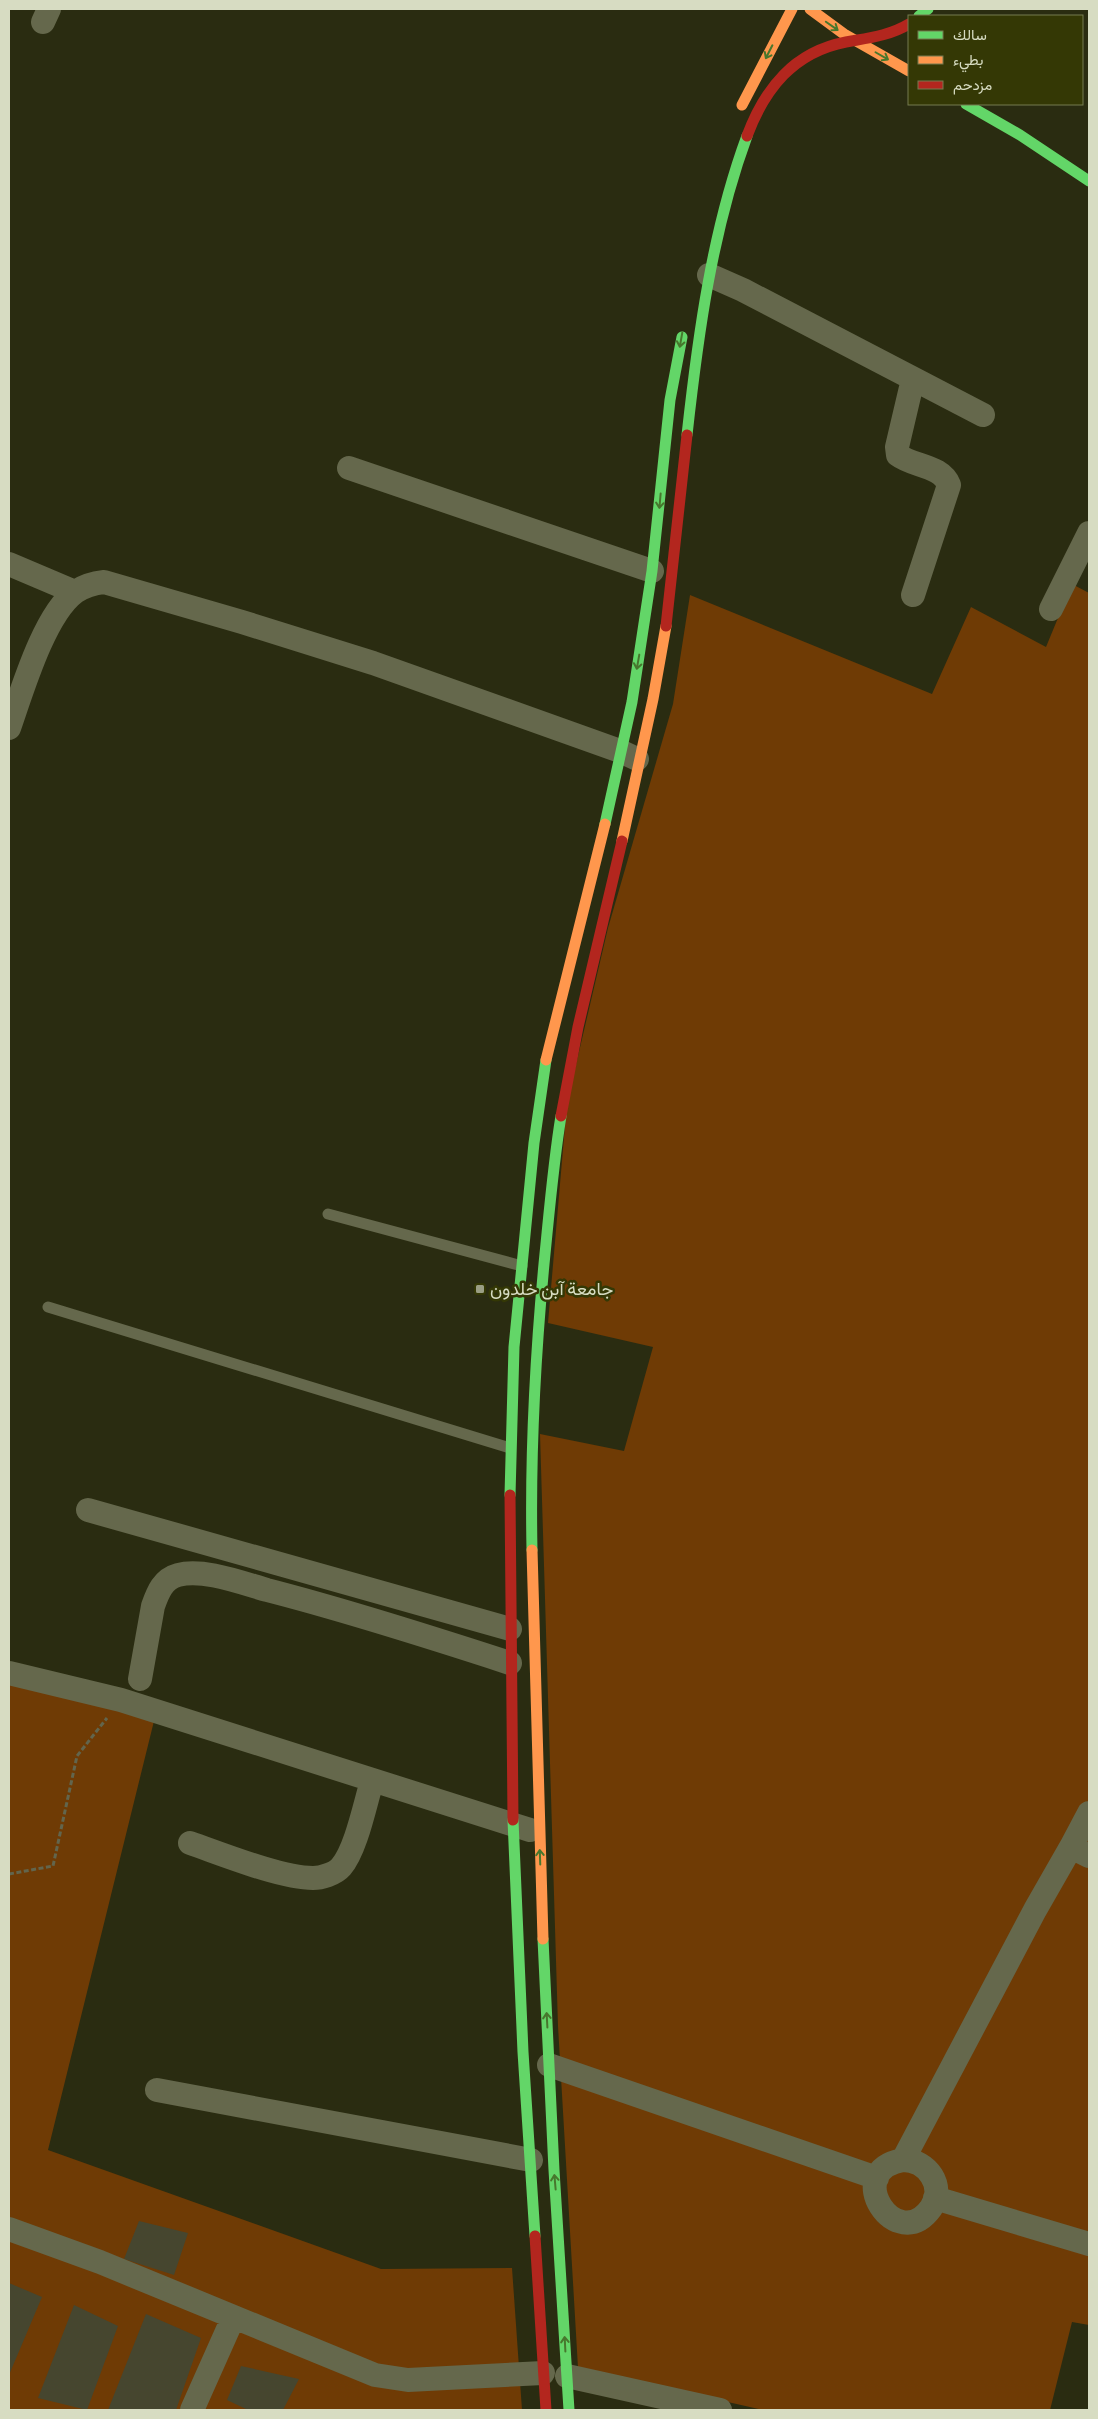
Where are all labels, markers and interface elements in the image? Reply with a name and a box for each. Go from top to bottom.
legend [908,15,1083,105]
one-way arrow [825,21,839,31]
text: سالك [953,25,987,46]
one-way arrow [763,44,773,59]
text: بطيء [953,50,983,73]
one-way arrow [875,51,889,61]
text: مزدحم [953,75,992,96]
one-way arrow [676,331,686,347]
one-way arrow [655,492,664,508]
one-way arrow [633,653,643,669]
place label: جامعة آبن خلدون [490,1277,613,1302]
marker: جامعة آبن خلدون [474,1283,486,1295]
one-way arrow [535,1850,544,1866]
one-way arrow [542,2012,551,2028]
one-way arrow [550,2174,560,2190]
one-way arrow [561,2336,570,2352]

